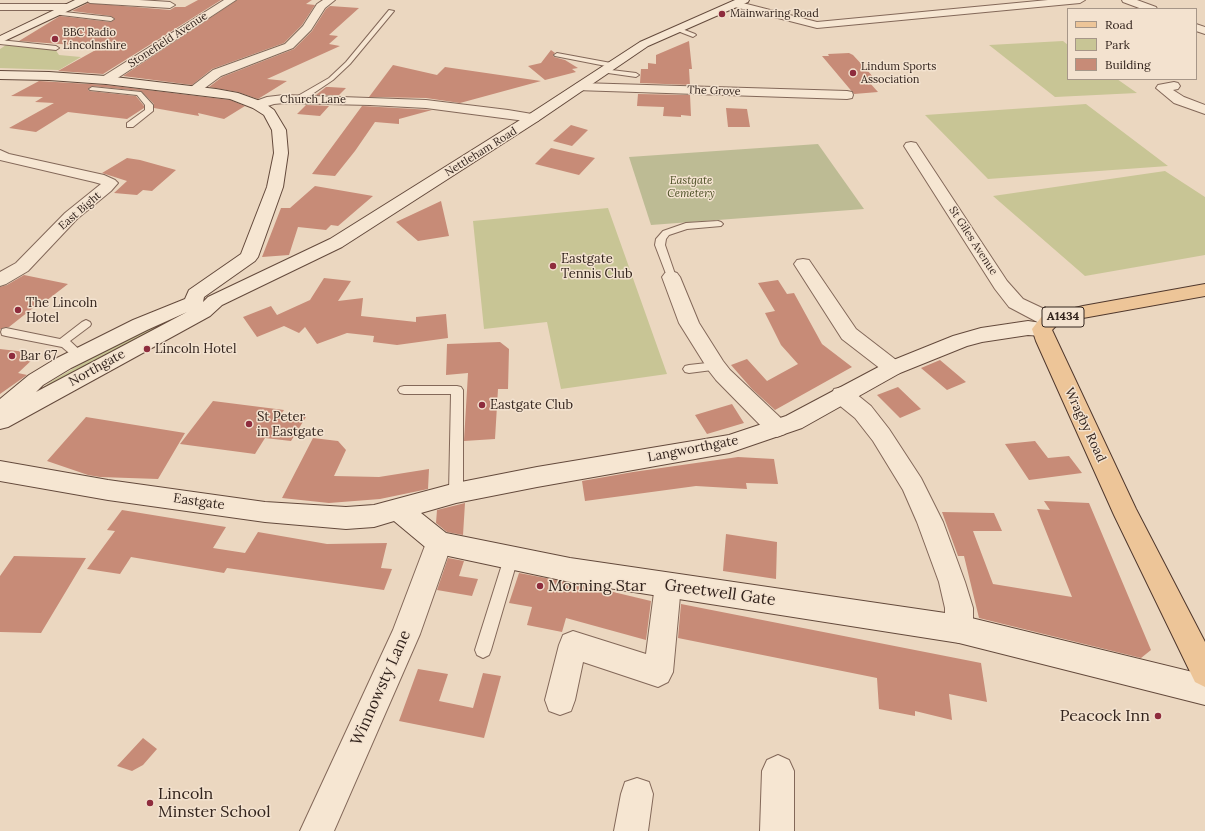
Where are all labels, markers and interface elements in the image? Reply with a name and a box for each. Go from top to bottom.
place label: Mainwaring Road [730,7,819,21]
legend [1067,8,1197,80]
street label: Stonefield Avenue [126,9,210,71]
marker: Mainwaring Road [717,9,727,19]
text: Road [1105,17,1133,32]
place label: BBC Radio Lincolnshire [63,26,126,52]
marker: BBC Radio Lincolnshire [50,34,60,44]
text: Park [1105,37,1130,52]
text: Building [1105,57,1151,72]
place label: Lindum Sports Association [861,60,936,86]
marker: Lindum Sports Association [848,68,858,78]
street label: The Grove [687,83,741,99]
street label: Church Lane [280,93,346,107]
street label: Nettleham Road [443,125,519,179]
park label: Eastgate Cemetery [667,174,715,200]
street label: East Bight [56,189,104,233]
street label: St Giles Avenue [946,204,1000,278]
place label: Eastgate Tennis Club [561,251,633,282]
marker: Eastgate Tennis Club [548,261,558,271]
place label: The Lincoln Hotel [26,295,98,326]
marker: The Lincoln Hotel [13,305,23,315]
road number: A1434 [1042,307,1084,327]
place label: Lincoln Hotel [155,341,236,357]
marker: Lincoln Hotel [142,344,152,354]
street label: Northgate [66,346,128,390]
place label: Bar 67 [20,348,57,364]
marker: Bar 67 [7,351,17,361]
street label: Wragby Road [1061,385,1109,465]
place label: Eastgate Club [490,397,573,413]
marker: Eastgate Club [477,400,487,410]
place label: St Peter in Eastgate [257,409,324,440]
marker: St Peter in Eastgate [244,419,254,429]
street label: Langworthgate [646,433,740,465]
street label: Eastgate [172,491,226,513]
place label: Morning Star [548,576,646,596]
street label: Greetwell Gate [663,576,777,610]
marker: Morning Star [535,581,545,591]
street label: Winnowsty Lane [347,627,415,749]
place label: Peacock Inn [1060,706,1150,726]
marker: Peacock Inn [1153,711,1163,721]
place label: Lincoln Minster School [158,784,271,822]
marker: Lincoln Minster School [145,798,155,808]

